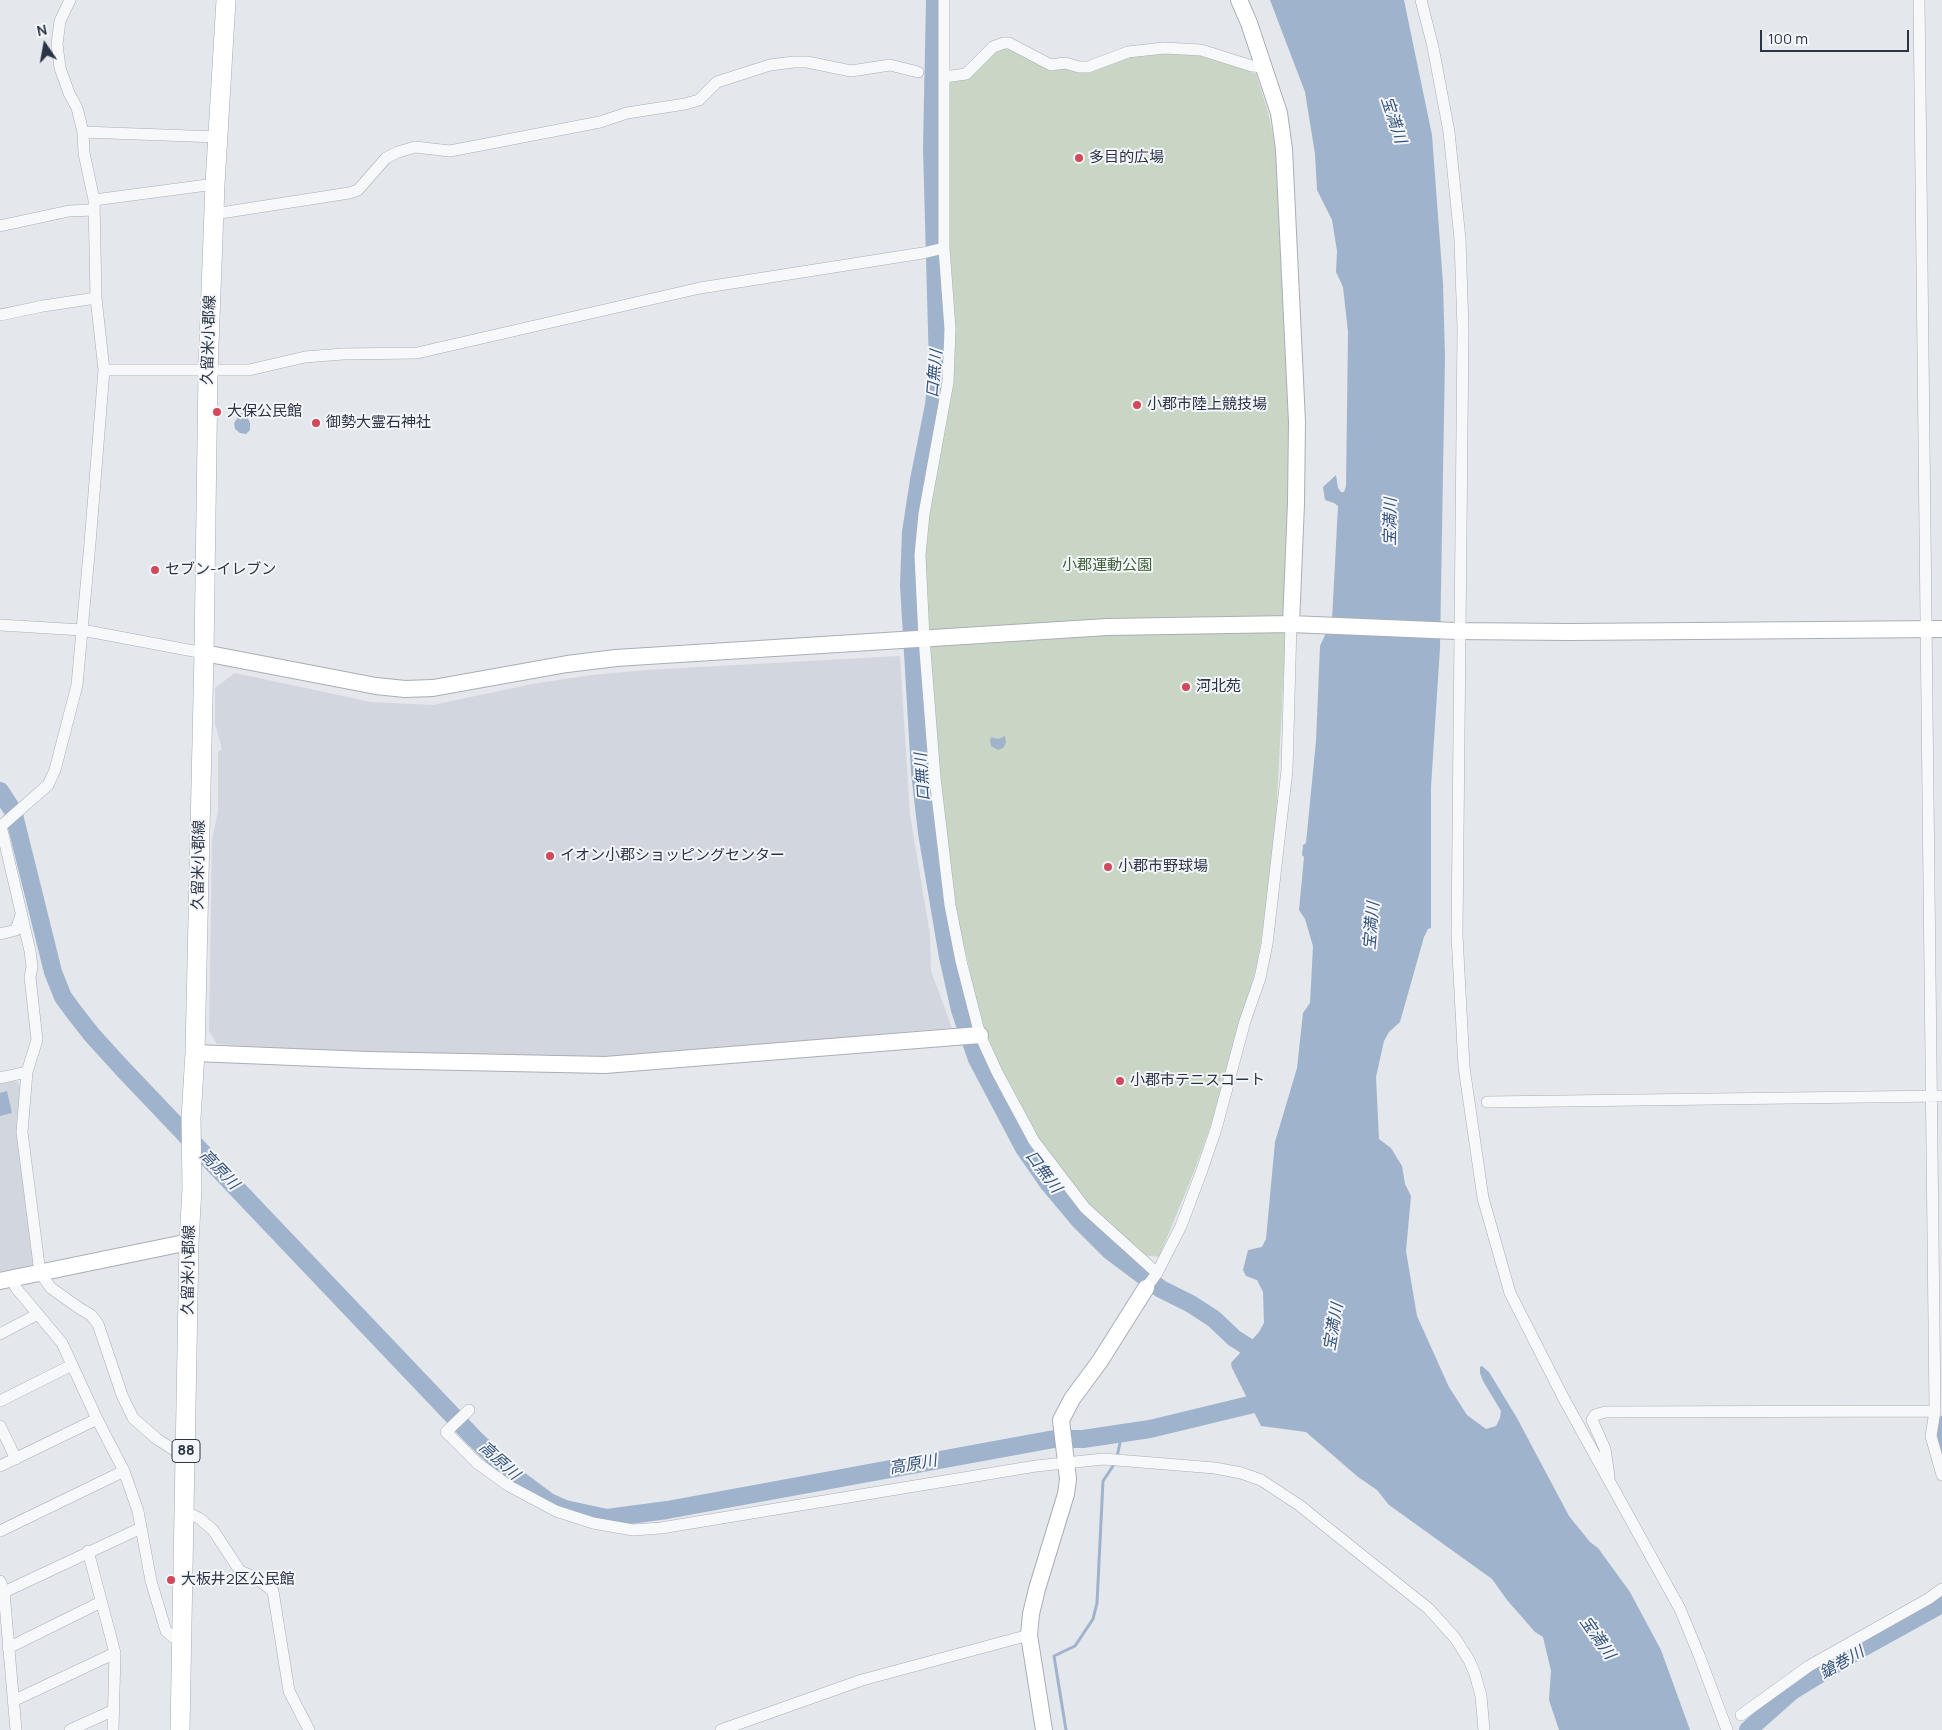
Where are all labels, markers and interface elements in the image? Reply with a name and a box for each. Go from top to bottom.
north arrow [20,20,70,70]
text: N [35,20,49,40]
scale bar [1762,20,1911,52]
text: 100 m [1768,28,1808,49]
water label: 宝満川 [1376,94,1410,146]
place label: 多目的広場 [1089,149,1164,167]
marker: 多目的広場 [1073,152,1085,164]
street label: 久留米小郡線 [198,295,220,385]
water label: 口無川 [923,349,947,399]
place label: 小郡市陸上競技場 [1147,396,1267,414]
marker: 小郡市陸上競技場 [1131,399,1143,411]
place label: 大保公民館 [227,403,302,421]
marker: 大保公民館 [211,406,223,418]
place label: 御勢大霊石神社 [326,414,431,432]
marker: 御勢大霊石神社 [310,417,322,429]
water label: 宝満川 [1381,498,1401,546]
park label: 小郡運動公園 [1062,557,1152,575]
place label: セブン-イレブン [165,561,276,579]
marker: セブン-イレブン [149,564,161,576]
place label: 河北苑 [1196,678,1241,696]
marker: 河北苑 [1180,681,1192,693]
water label: 口無川 [912,752,934,802]
street label: 久留米小郡線 [189,820,209,910]
place label: イオン小郡ショッピングセンター [560,847,785,865]
marker: イオン小郡ショッピングセンター [544,850,556,862]
place label: 小郡市野球場 [1118,858,1208,876]
marker: 小郡市野球場 [1102,861,1114,873]
water label: 宝満川 [1360,901,1384,951]
place label: 小郡市テニスコート [1130,1072,1265,1090]
marker: 小郡市テニスコート [1114,1075,1126,1087]
water label: 高原川 [195,1146,243,1194]
water label: 口無川 [1021,1147,1065,1197]
street label: 久留米小郡線 [179,1225,199,1315]
water label: 宝満川 [1320,1302,1348,1352]
water label: 高原川 [475,1438,523,1484]
road number: 88 [172,1440,200,1462]
water label: 高原川 [888,1451,938,1479]
place label: 大板井2区公民館 [181,1571,295,1589]
marker: 大板井2区公民館 [165,1574,177,1586]
water label: 宝満川 [1575,1613,1619,1663]
water label: 鎗巻川 [1816,1643,1868,1683]

